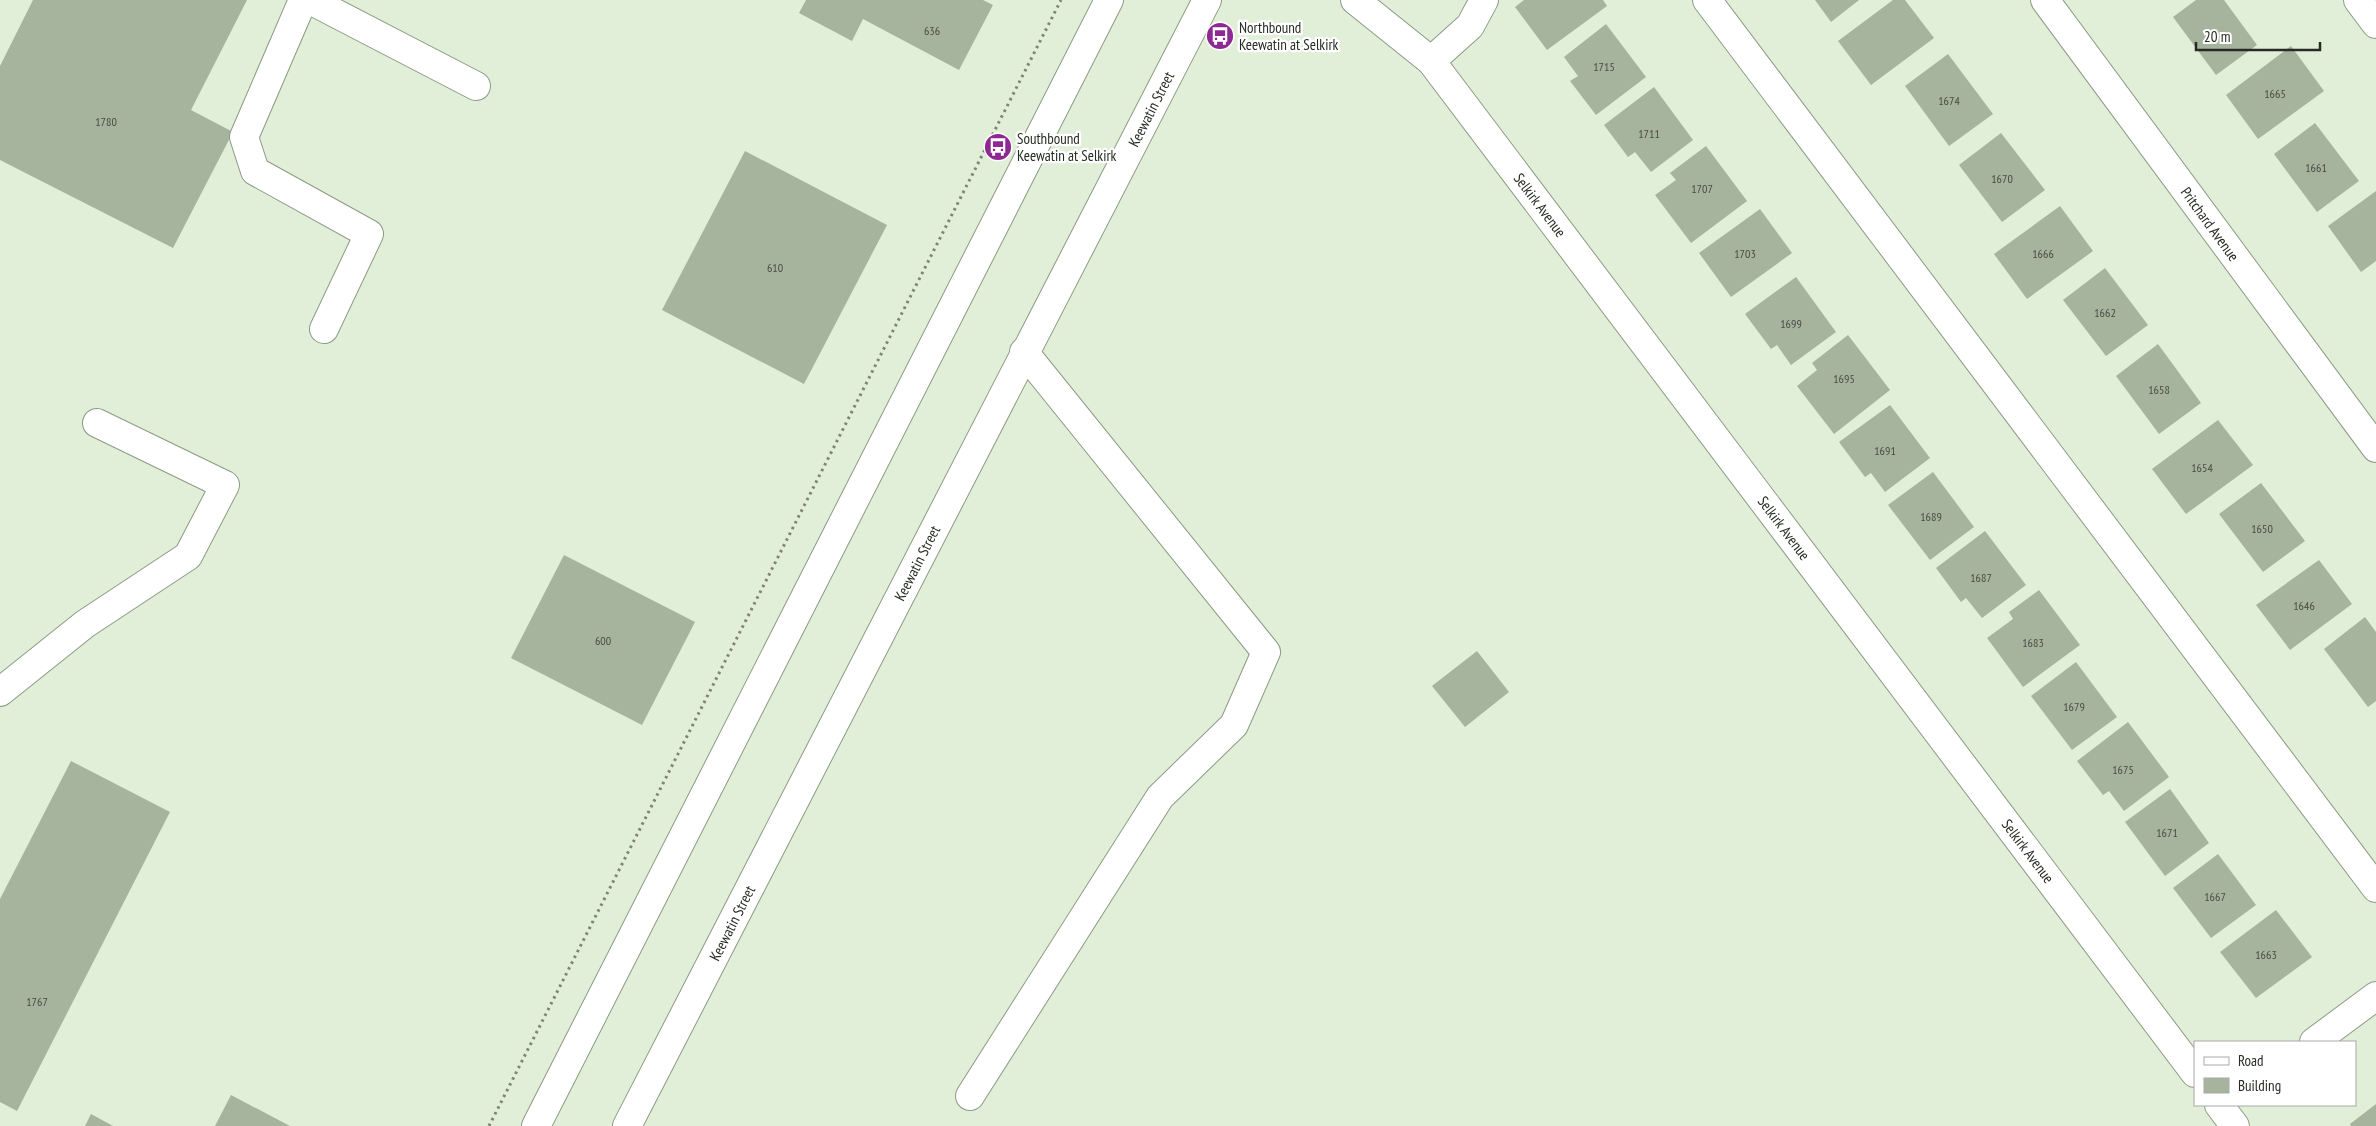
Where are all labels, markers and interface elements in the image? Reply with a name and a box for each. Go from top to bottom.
place label: Northbound Keewatin at Selkirk [1239,18,1339,54]
scale bar [2196,20,2320,52]
bus stop icon: Northbound Keewatin at Selkirk [1205,21,1235,51]
house number: 636 [924,23,940,38]
text: 20 m [2204,27,2230,46]
house number: 1715 [1593,59,1615,74]
street label: Keewatin Street [1124,68,1178,150]
house number: 1665 [2264,86,2286,101]
house number: 1674 [1938,93,1960,108]
house number: 1780 [95,114,117,129]
house number: 1711 [1638,126,1660,141]
place label: Southbound Keewatin at Selkirk [1017,129,1117,165]
bus stop icon: Southbound Keewatin at Selkirk [983,132,1013,162]
house number: 1661 [2305,160,2327,175]
street label: Selkirk Avenue [1510,169,1570,241]
house number: 1670 [1991,171,2013,186]
house number: 1707 [1691,181,1713,196]
street label: Pritchard Avenue [2177,183,2243,265]
house number: 1703 [1734,246,1756,261]
house number: 1666 [2032,246,2054,261]
house number: 610 [767,260,783,275]
house number: 1662 [2094,305,2116,320]
house number: 1699 [1780,316,1802,331]
house number: 1695 [1833,371,1855,386]
house number: 1658 [2148,382,2170,397]
house number: 1691 [1874,443,1896,458]
house number: 1654 [2191,460,2213,475]
street label: Selkirk Avenue [1754,492,1814,564]
house number: 1689 [1920,509,1942,524]
house number: 1650 [2251,521,2273,536]
street label: Keewatin Street [890,522,944,604]
house number: 1687 [1970,570,1992,585]
house number: 1646 [2293,598,2315,613]
house number: 600 [595,633,611,648]
house number: 1683 [2022,635,2044,650]
house number: 1679 [2063,699,2085,714]
house number: 1675 [2112,762,2134,777]
street label: Selkirk Avenue [1998,815,2058,887]
house number: 1671 [2156,825,2178,840]
street label: Keewatin Street [705,882,759,964]
house number: 1667 [2204,889,2226,904]
house number: 1663 [2255,947,2277,962]
house number: 1767 [26,994,48,1009]
legend [2194,1041,2356,1106]
text: Road [2238,1051,2264,1070]
text: Building [2238,1076,2281,1095]

